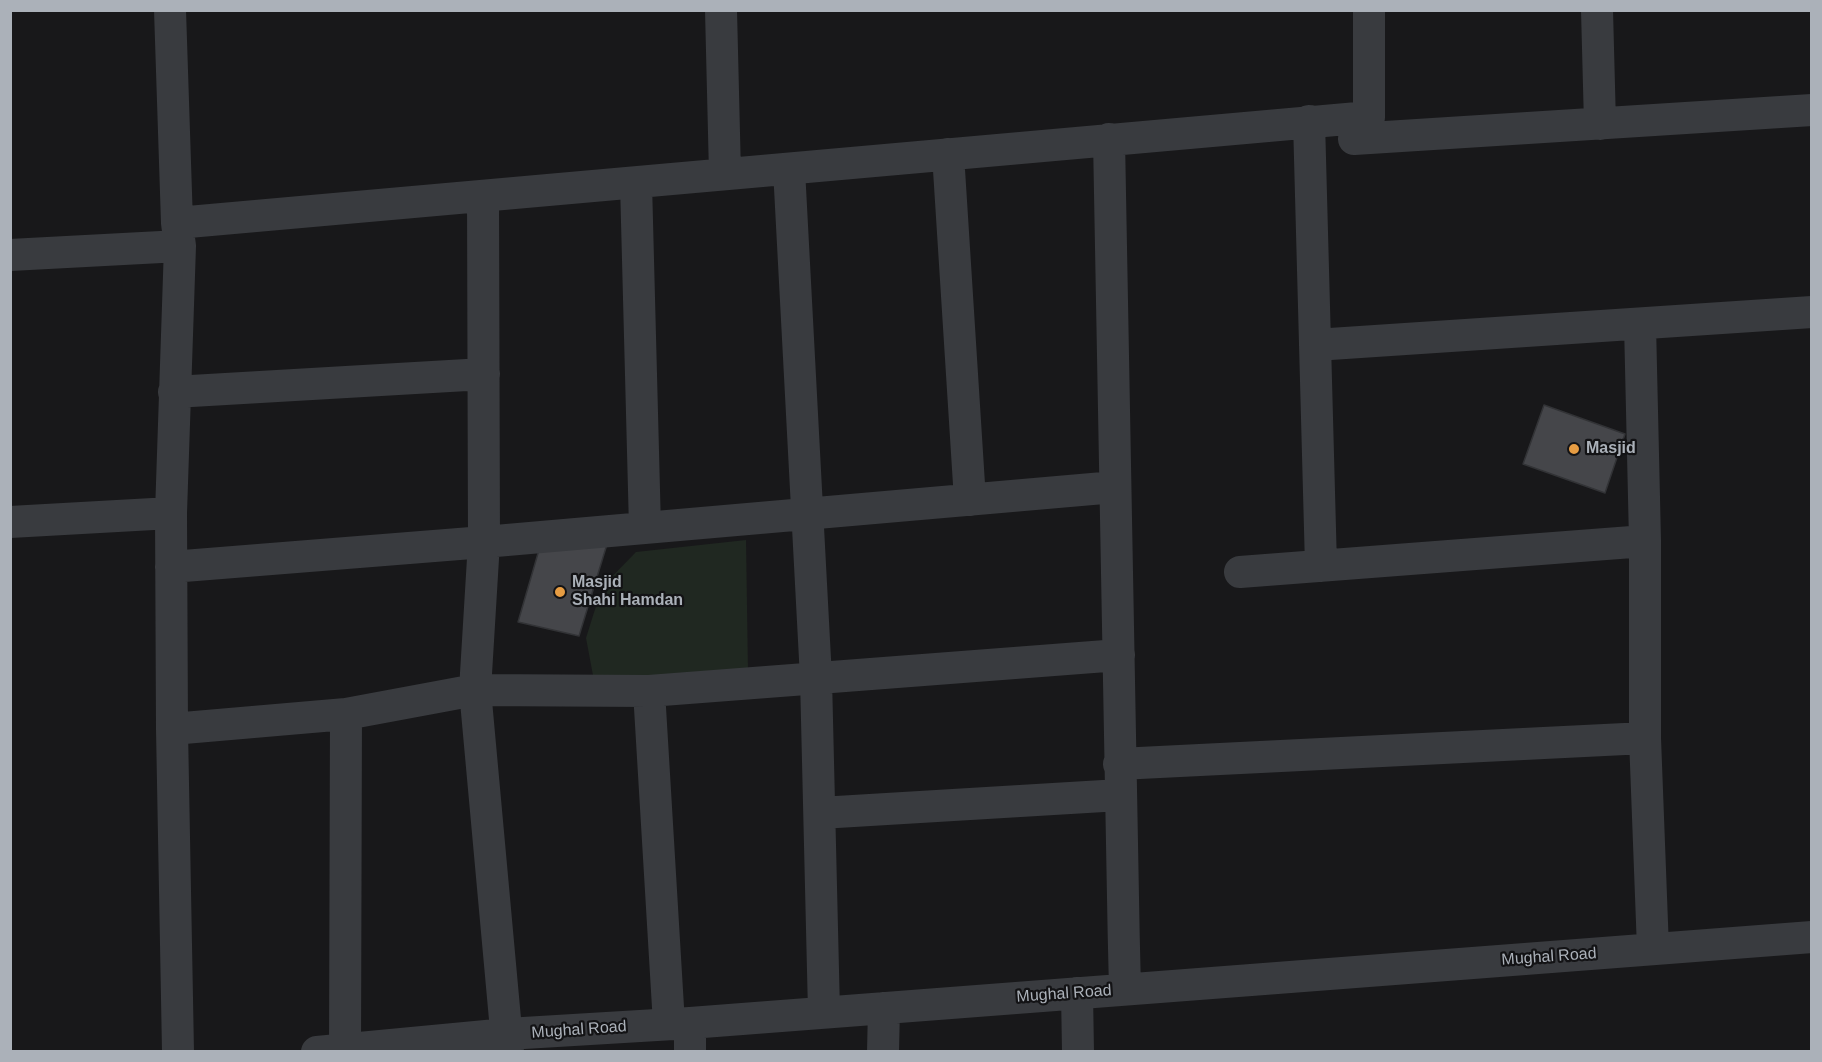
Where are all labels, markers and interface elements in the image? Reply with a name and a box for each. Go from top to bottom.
place label: Masjid [1586,439,1636,459]
marker: Masjid [1567,442,1581,456]
place label: Masjid Shahi Hamdan [572,573,683,611]
marker: Masjid Shahi Hamdan [553,585,567,599]
street label: Mughal Road [1501,944,1597,970]
street label: Mughal Road [1016,981,1112,1007]
street label: Mughal Road [531,1017,627,1043]

